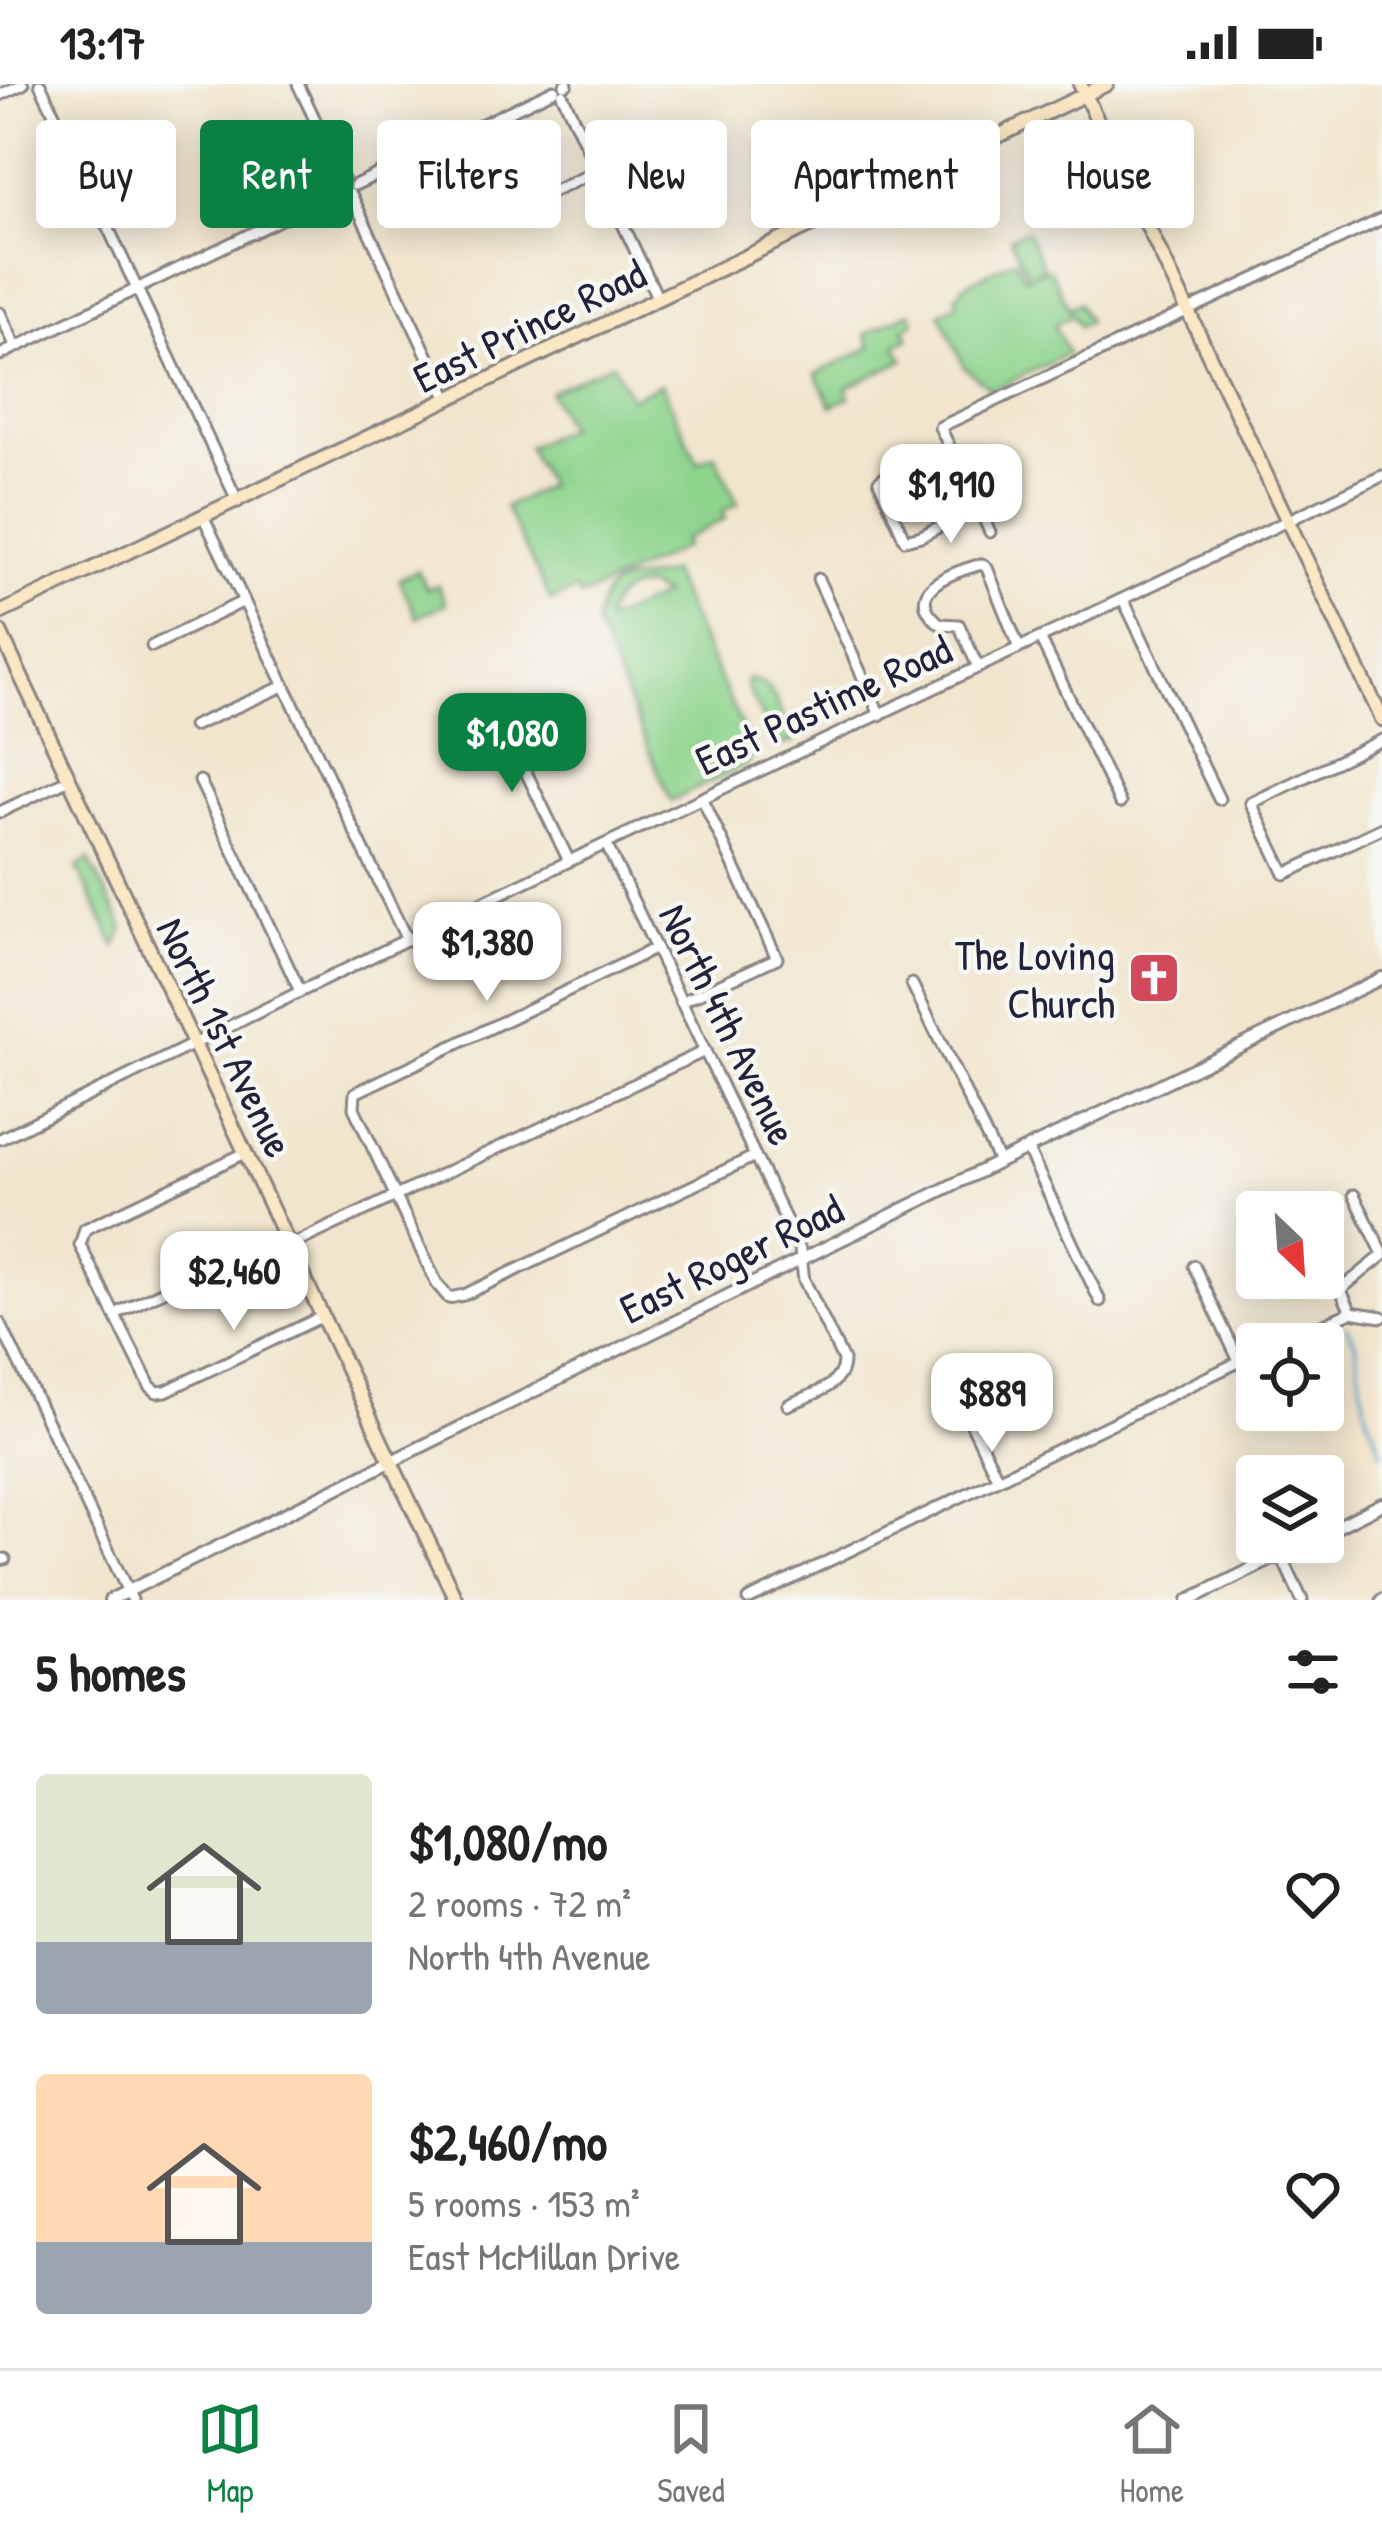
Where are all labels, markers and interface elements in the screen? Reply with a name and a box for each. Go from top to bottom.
text: 13:17 [60,12,146,73]
chip: Buy [36,120,176,228]
chip: Rent [200,120,353,228]
chip: Filters [377,120,561,228]
chip: New [585,120,727,228]
chip: Apartment [751,120,1000,228]
chip: House [1024,120,1194,228]
street label: East Prince Road [403,244,655,406]
pin: $1,910 [853,444,1049,546]
text: $1,910 [907,456,995,509]
street label: East Pastime Road [686,620,960,788]
pin: $1,080 [414,693,610,795]
text: $1,080 [465,705,559,758]
street label: North 4th Avenue [646,894,812,1154]
pin: $1,380 [389,902,585,1004]
street label: North 1st Avenue [144,908,308,1166]
text: $1,380 [440,914,534,967]
place label: The Loving Church [955,926,1115,1031]
church icon: The Loving Church [1126,950,1182,1006]
street label: East Roger Road [610,1179,852,1337]
north arrow [1236,1191,1344,1299]
map controls [1236,1191,1344,1563]
pin: $2,460 [136,1231,332,1333]
text: $2,460 [187,1243,281,1296]
button: locate [1236,1323,1344,1431]
pin: $889 [921,1353,1063,1455]
text: $889 [958,1365,1026,1418]
button: layers [1236,1455,1344,1563]
text: 5 homes [36,1638,186,1707]
icon: filters [1280,1639,1346,1705]
text: $1,080/mo [408,1807,607,1876]
icon: home [132,1822,276,1966]
icon: heart [1280,1861,1346,1927]
text: 2 rooms · 72 m² [408,1876,631,1929]
text: North 4th Avenue [408,1929,651,1982]
text: $2,460/mo [408,2107,607,2176]
icon: home [132,2122,276,2266]
icon: heart [1280,2161,1346,2227]
text: 5 rooms · 153 m² [408,2176,640,2229]
text: East McMillan Drive [408,2229,680,2282]
tab: Map [197,2396,263,2512]
tab: Saved [657,2396,725,2512]
tab: Home [1119,2396,1185,2512]

